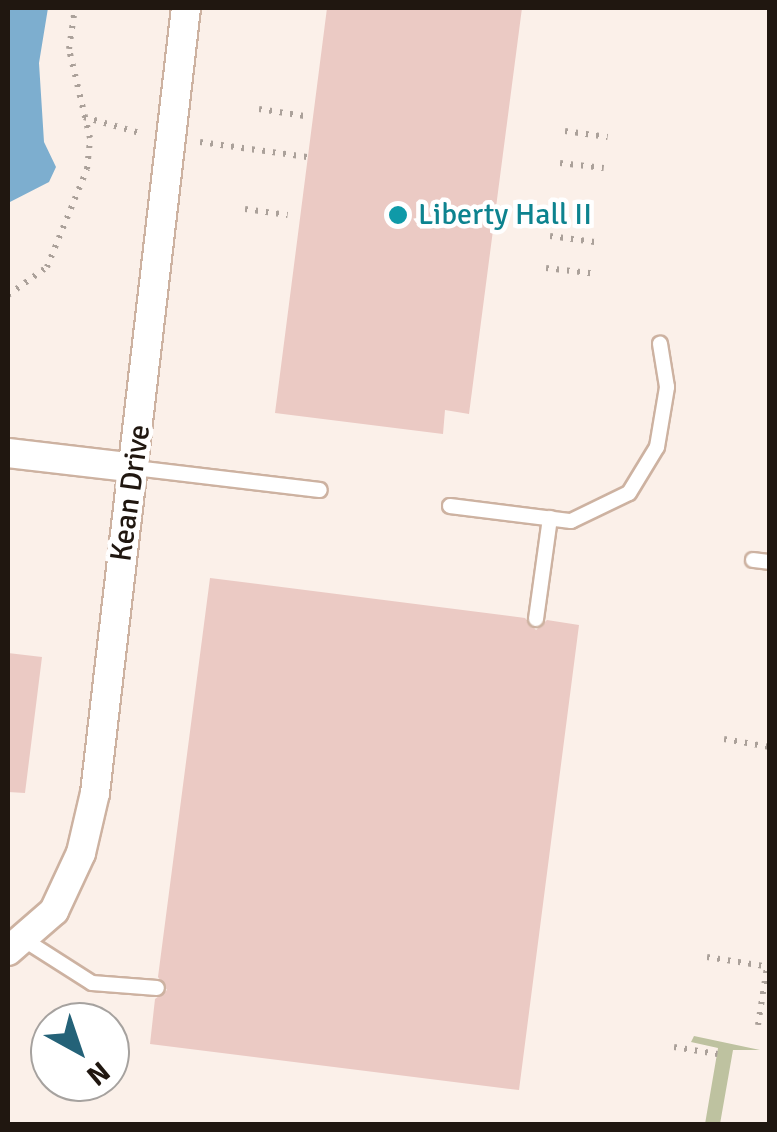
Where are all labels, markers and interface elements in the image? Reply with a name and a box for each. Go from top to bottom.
place label: Liberty Hall II [418,197,592,233]
marker: Liberty Hall II [387,204,409,226]
street label: Kean Drive [104,422,158,564]
north arrow [30,1002,130,1102]
text: N [80,1054,116,1093]

